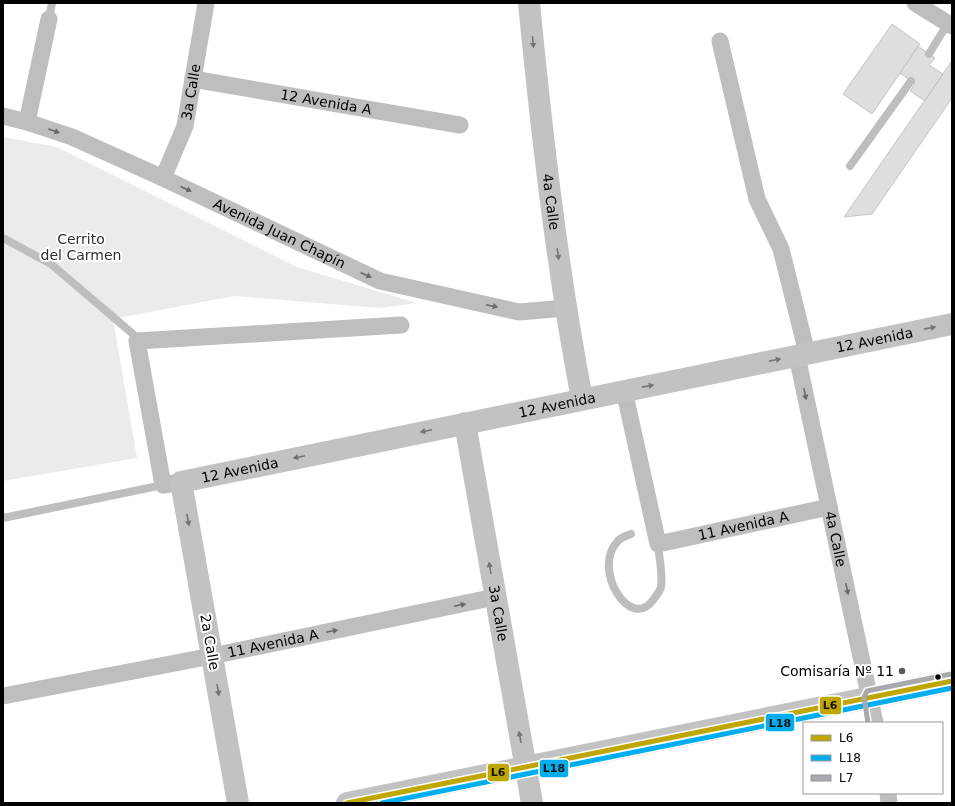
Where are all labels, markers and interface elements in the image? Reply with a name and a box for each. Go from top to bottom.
one-way arrow [530,36,536,48]
street label: 3a Calle [178,63,203,121]
street label: 12 Avenida A [279,86,373,118]
one-way arrow [48,128,60,134]
street label: 4a Calle [540,173,563,231]
one-way arrow [180,186,191,192]
street label: Avenida Juan Chapín [211,195,348,271]
park label: Cerrito del Carmen [41,231,121,263]
one-way arrow [555,248,561,260]
one-way arrow [361,272,372,278]
one-way arrow [486,303,498,309]
street label: 12 Avenida [835,324,914,356]
one-way arrow [924,325,936,331]
one-way arrow [769,357,782,363]
one-way arrow [642,382,654,388]
one-way arrow [803,388,809,400]
street label: 12 Avenida [517,389,597,421]
one-way arrow [420,428,432,434]
street label: 12 Avenida [200,454,280,486]
one-way arrow [293,455,305,461]
street label: 11 Avenida A [697,508,791,543]
street label: 4a Calle [822,509,850,568]
one-way arrow [185,514,191,526]
one-way arrow [487,562,493,574]
one-way arrow [845,583,851,596]
street label: 3a Calle [486,584,511,642]
one-way arrow [453,601,466,607]
street label: 2a Calle [197,613,223,671]
street label: 11 Avenida A [226,626,320,661]
one-way arrow [326,628,338,634]
place label: Comisaría Nº 11 [780,663,894,679]
marker: Comisaría Nº 11 [897,666,907,676]
unlabelled marker [933,672,943,682]
one-way arrow [215,683,221,696]
line badge: L6 [819,696,842,715]
text: L6 [823,699,838,712]
line badge: L18 [765,713,795,732]
text: L18 [769,717,791,730]
legend [803,722,943,794]
one-way arrow [517,731,523,743]
text: L6 [839,731,853,745]
text: L18 [839,751,861,765]
line badge: L18 [539,759,569,778]
text: L18 [543,762,565,775]
line badge: L6 [487,763,510,782]
text: L6 [491,766,506,779]
text: L7 [839,771,853,785]

